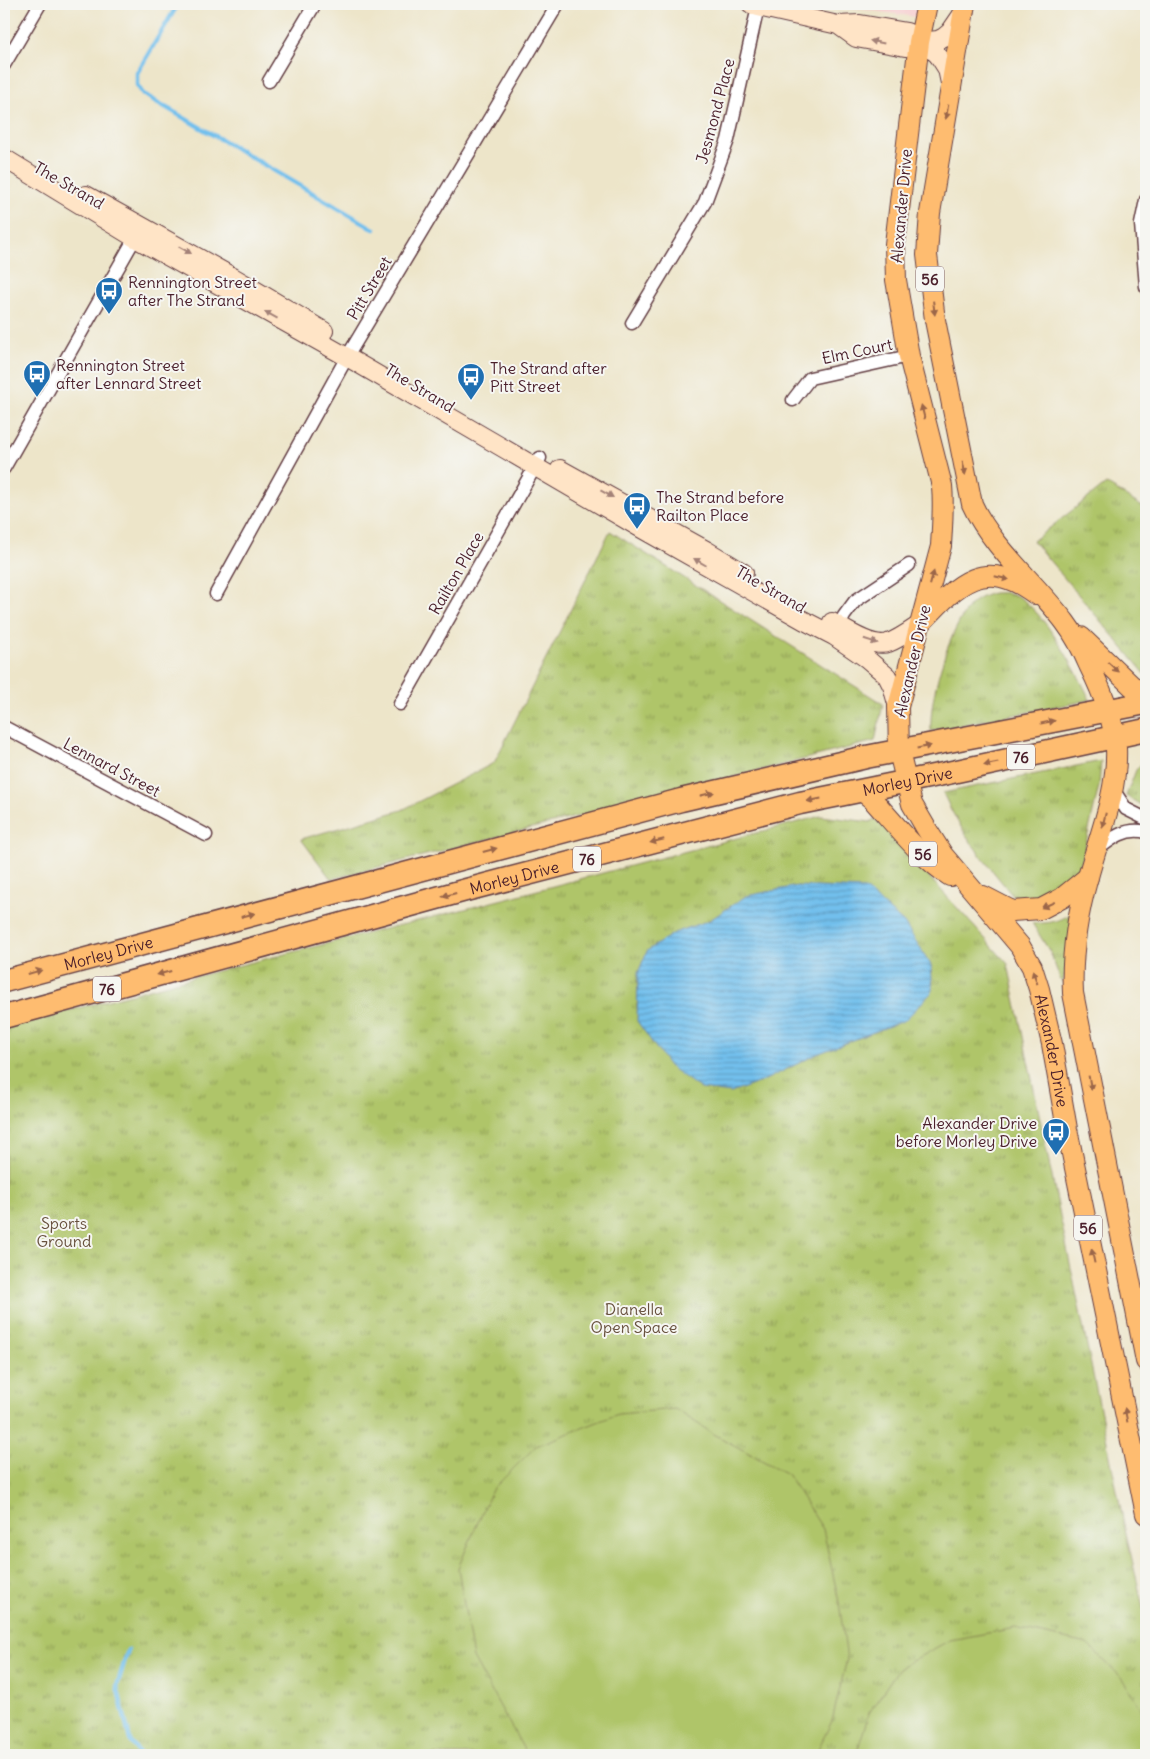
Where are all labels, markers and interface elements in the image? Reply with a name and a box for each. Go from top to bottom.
one-way arrow [869,38,885,46]
street label: Jesmond Place [691,56,739,166]
one-way arrow [942,105,950,121]
street label: Alexander Drive [886,148,916,264]
street label: The Strand [30,157,108,213]
one-way arrow [177,246,192,254]
street label: Pitt Street [342,252,396,323]
road number: 56 [916,266,944,292]
place label: Rennington Street after The Strand [128,272,258,310]
bus stop icon: Rennington Street after The Strand [94,276,124,315]
one-way arrow [930,300,938,316]
one-way arrow [265,310,278,319]
street label: Elm Court [820,334,895,368]
place label: Rennington Street after Lennard Street [56,355,202,393]
place label: The Strand after Pitt Street [490,358,607,396]
bus stop icon: Rennington Street after Lennard Street [22,359,52,398]
street label: The Strand [381,359,459,417]
bus stop icon: The Strand after Pitt Street [456,362,486,401]
one-way arrow [919,404,927,420]
one-way arrow [960,460,968,476]
place label: The Strand before Railton Place [656,487,784,525]
one-way arrow [601,490,614,499]
bus stop icon: The Strand before Railton Place [622,491,652,530]
street label: Railton Place [424,528,488,618]
one-way arrow [693,558,707,566]
street label: The Strand [732,561,810,617]
one-way arrow [928,570,936,585]
one-way arrow [994,574,1010,582]
street label: Alexander Drive [889,603,935,719]
one-way arrow [864,638,879,645]
one-way arrow [1106,661,1118,673]
one-way arrow [1041,718,1057,726]
street label: Lennard Street [60,733,164,801]
one-way arrow [916,743,932,751]
road number: 76 [1007,744,1035,770]
one-way arrow [984,760,999,768]
street label: Morley Drive [861,762,954,800]
one-way arrow [699,790,714,798]
one-way arrow [806,797,822,805]
one-way arrow [1100,812,1108,827]
one-way arrow [650,837,665,845]
road number: 56 [909,842,937,866]
one-way arrow [482,846,497,854]
road number: 76 [573,846,601,872]
street label: Morley Drive [468,856,561,899]
one-way arrow [441,891,456,899]
one-way arrow [1041,902,1055,910]
one-way arrow [241,911,256,919]
street label: Morley Drive [62,932,155,975]
one-way arrow [28,968,43,976]
one-way arrow [1031,969,1039,984]
one-way arrow [156,970,171,978]
road number: 76 [93,976,121,1002]
street label: Alexander Drive [1031,992,1073,1109]
one-way arrow [1086,1075,1094,1090]
place label: Alexander Drive before Morley Drive [896,1113,1037,1151]
bus stop icon: Alexander Drive before Morley Drive [1041,1117,1071,1156]
park label: Sports Ground [37,1213,91,1251]
road number: 56 [1074,1216,1102,1240]
one-way arrow [1089,1248,1097,1264]
park label: Dianella Open Space [591,1299,677,1337]
one-way arrow [1122,1408,1130,1423]

